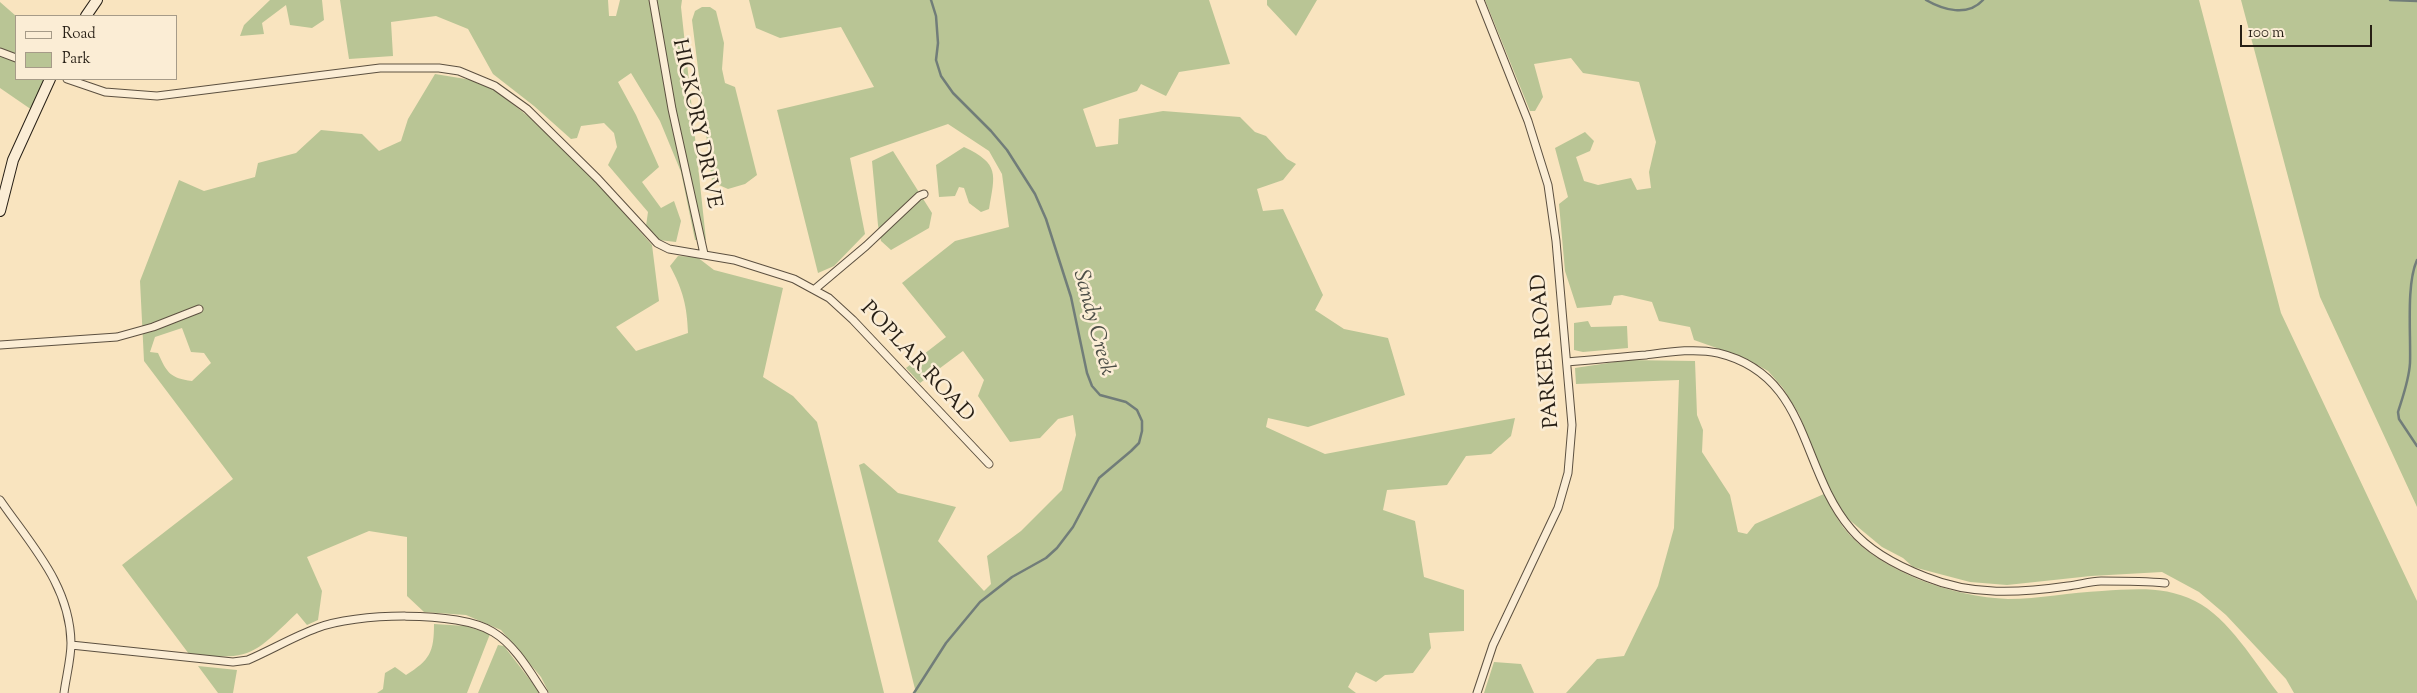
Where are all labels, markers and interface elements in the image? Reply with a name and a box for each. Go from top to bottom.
legend [15,15,178,80]
scale bar [2242,15,2374,47]
text: 100 m [2248,23,2284,44]
text: Road [62,24,96,45]
street label: HICKORY DRIVE [665,37,725,211]
text: Park [62,49,91,70]
water label: Sandy Creek [1065,267,1119,379]
street label: PARKER ROAD [1528,273,1566,429]
street label: POPLAR ROAD [854,297,978,429]

